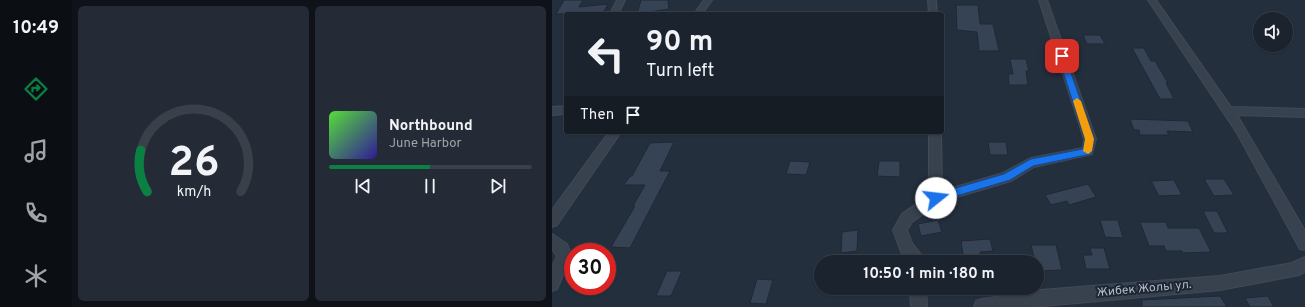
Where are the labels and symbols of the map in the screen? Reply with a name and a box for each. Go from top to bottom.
pin [1045,39,1079,73]
position arrow [915,177,957,219]
speed limit sign: 30 [564,243,616,295]
street label: Жибек Жолы ул. [1096,277,1192,301]

